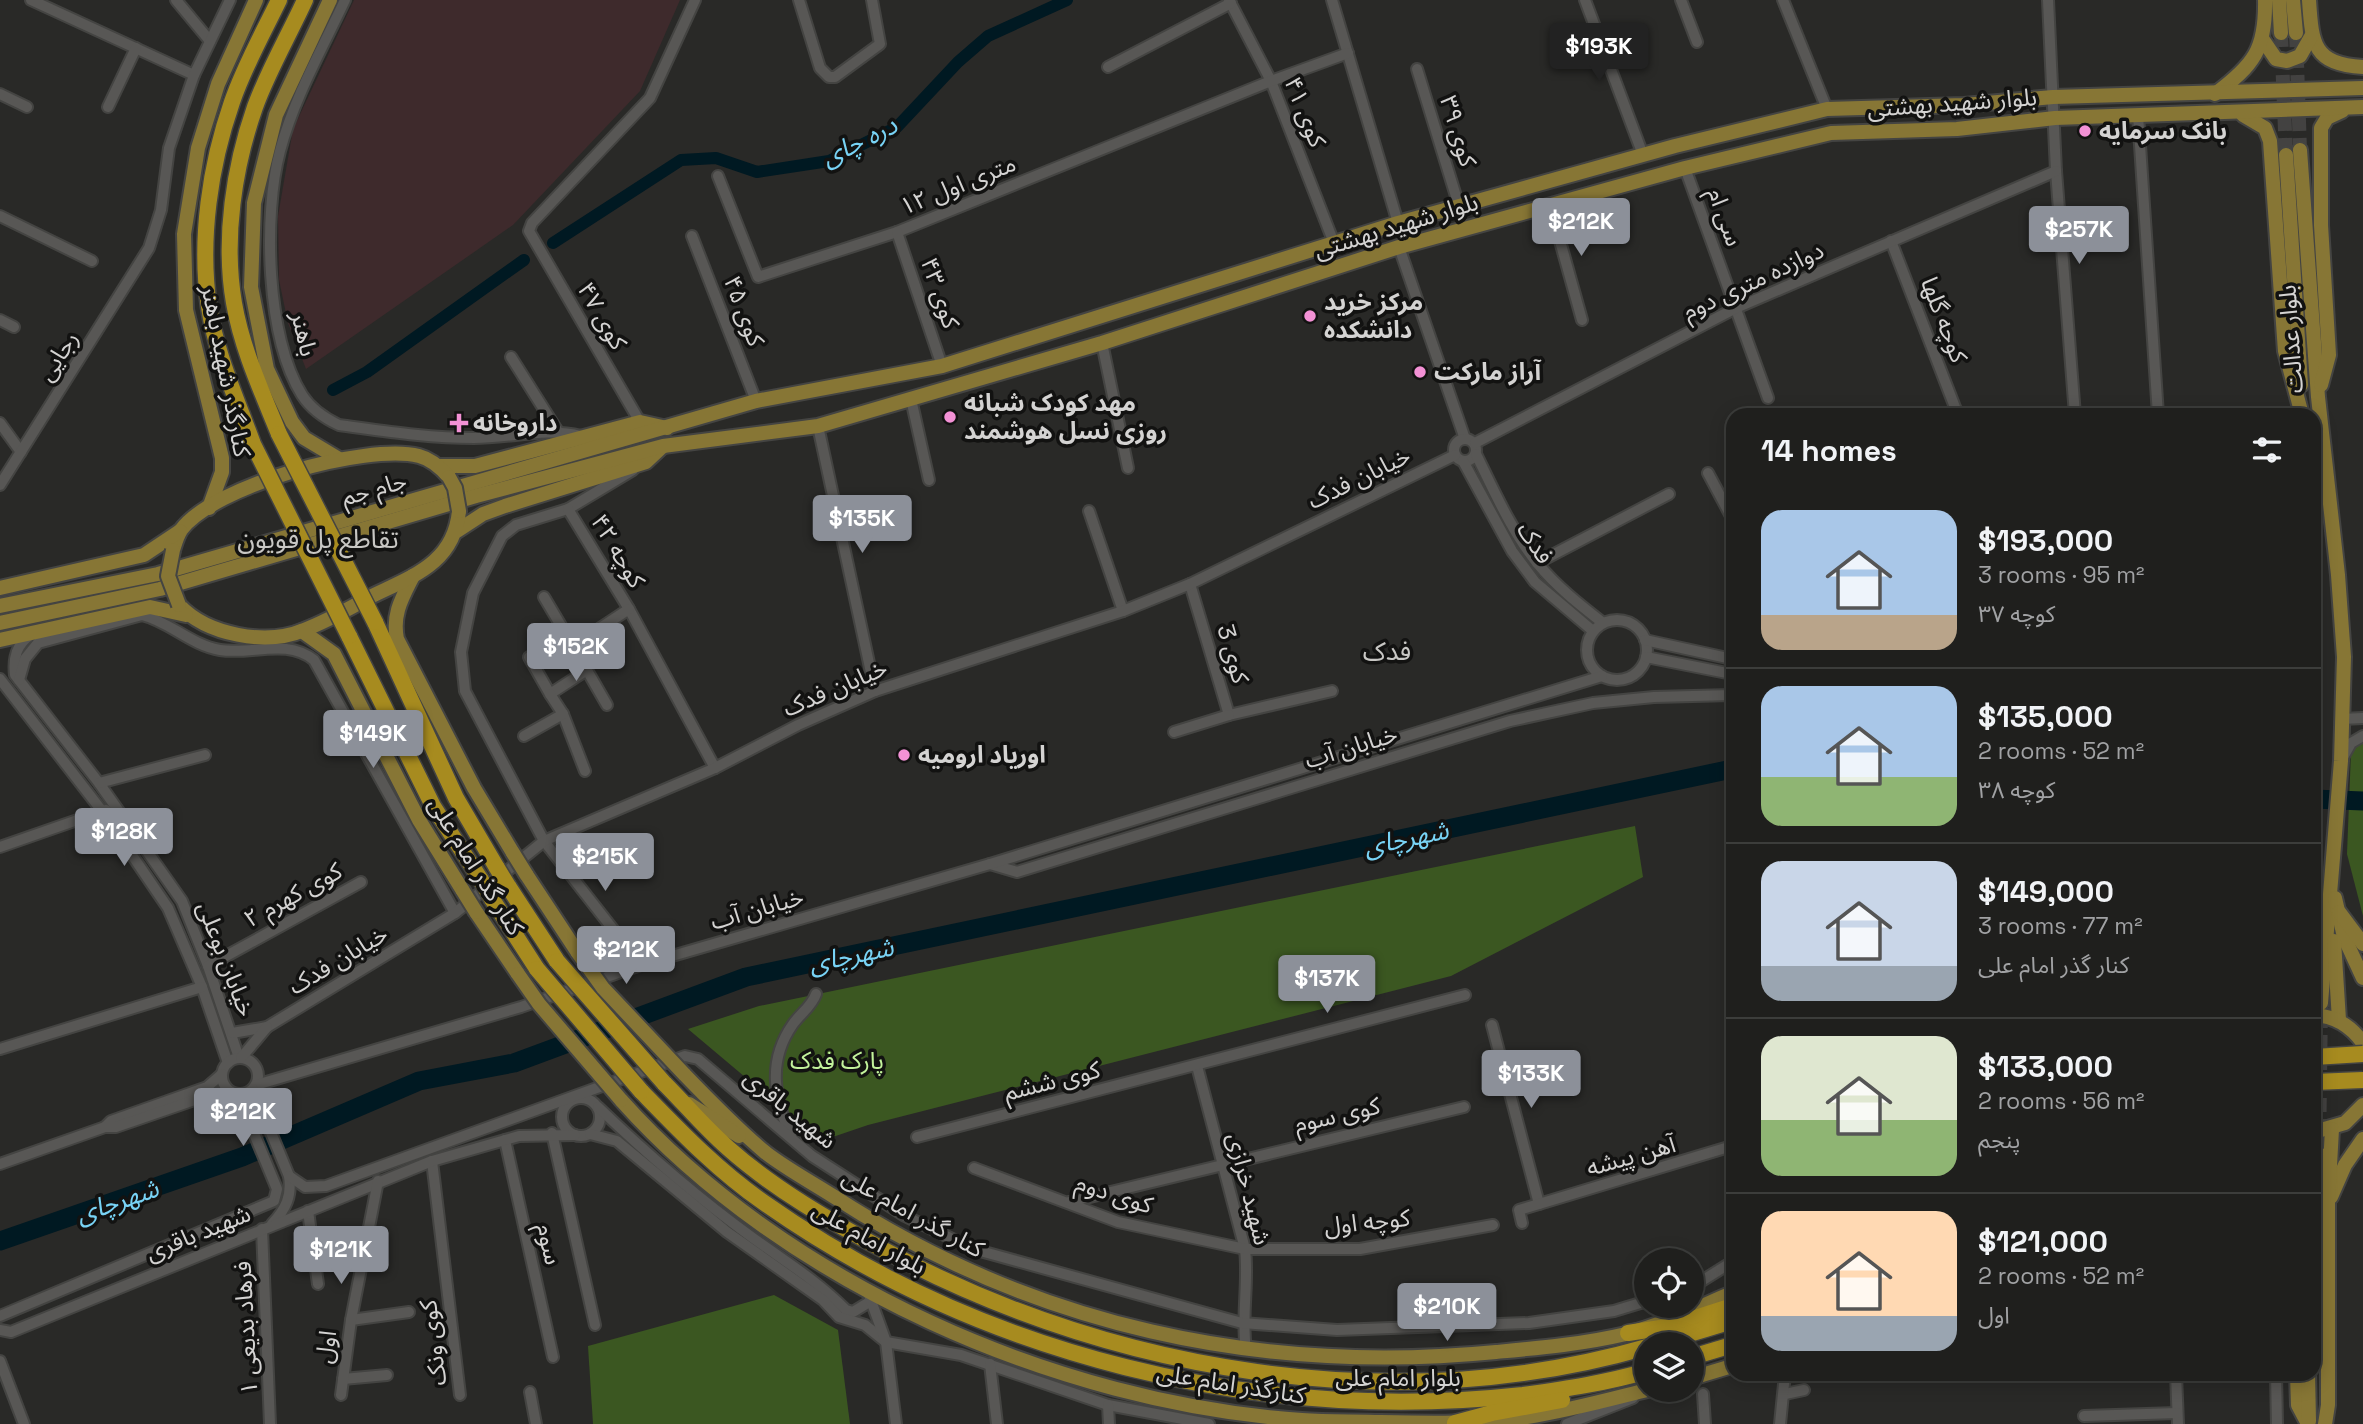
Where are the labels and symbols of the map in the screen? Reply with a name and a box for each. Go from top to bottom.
pin: $193K [1550,24,1648,83]
street label: کوی ۴۱ [1277,72,1334,153]
street label: بلوار شهید بهشتی [1866,81,2038,124]
street label: کوی ۳۹ [1433,91,1484,171]
water label: دره چای [815,108,903,174]
place label: بانک سرمایه [2099,115,2227,146]
marker: بانک سرمایه [2077,123,2093,139]
street label: ۱۲ متری اول [895,147,1020,222]
street label: سی ام [1698,183,1750,251]
street label: بلوار شهید بهشتی [1310,186,1482,265]
pin: $212K [1532,198,1630,258]
pin: $257K [2030,206,2128,266]
street label: دوازده متری دوم [1677,234,1830,330]
street label: کوی ۴۳ [914,253,967,333]
street label: کوی ۴۵ [717,271,772,352]
street label: کوچه گلها [1914,273,1975,368]
street label: کوی ۴۷ [571,276,635,356]
street label: کنارگذر شهید باهنر [194,281,259,461]
street label: بلوار عدالت [2271,284,2310,394]
place label: مرکز خرید دانشکده [1324,286,1423,345]
street label: باهنر [284,308,325,359]
marker: مرکز خرید دانشکده [1302,308,1318,324]
street label: رجایی [30,325,85,387]
place label: آراز مارکت [1434,356,1542,387]
marker: آراز مارکت [1412,364,1428,380]
place label: مهد کودک شبانه روزی نسل هوشمند [964,387,1167,446]
place label: داروخانه [473,407,557,438]
marker: مهد کودک شبانه روزی نسل هوشمند [942,409,958,425]
marker: داروخانه [451,415,467,431]
street label: خیابان فدک [1302,439,1415,516]
street label: جام جم [338,464,411,515]
pin: $135K [813,496,911,555]
street label: کوچه ۴۲ [584,508,653,594]
street label: فدک [1510,516,1561,570]
district label: تقاطع پل قویون [237,522,399,559]
street label: کوی 3 [1210,621,1257,688]
pin: $152K [527,624,625,683]
district label: فدک [1363,634,1411,668]
street label: خیابان فدک [778,652,892,723]
pin: $149K [324,710,422,770]
street label: خیابان آب [1301,718,1401,775]
place label: اوریاد ارومیه [918,739,1046,770]
marker: اوریاد ارومیه [896,747,912,763]
street label: کنار گذر امام علی [419,791,532,943]
pin: $128K [75,808,173,868]
water label: شهرچای [1361,812,1452,864]
pin: $215K [556,834,654,893]
street label: کوی کهرم ۲ [238,854,350,937]
street label: خیابان آب [707,880,807,937]
street label: خیابان بوعلی [190,897,263,1021]
street label: خیابان فدک [282,918,393,1001]
pin: $212K [577,926,675,986]
water label: شهرچای [806,929,897,981]
pin: $137K [1278,956,1376,1015]
park label: پارک فدک [790,1045,884,1076]
pin: $133K [1482,1050,1580,1110]
street label: کوی ششم [1000,1053,1105,1109]
street label: شهید باقری [738,1062,843,1156]
pin: $212K [194,1088,292,1148]
street label: کوی سوم [1291,1089,1385,1142]
street label: آهن پیشه [1583,1128,1680,1183]
street label: شهید خرازی [1221,1129,1278,1248]
street label: کنار گذر امام علی [835,1161,991,1268]
street label: کوی دوم [1071,1167,1158,1224]
water label: شهرچای [71,1171,164,1231]
street label: بلوار امام علی [805,1194,932,1284]
street label: شهید باقری [141,1197,255,1268]
street label: کوچه اول [1322,1201,1413,1242]
street label: سوم [527,1220,569,1268]
pin: $121K [292,1226,390,1286]
street label: فرهاد بدیعی ۱ [227,1260,264,1396]
pin: $210K [1398,1284,1496,1343]
street label: کوی ونک [412,1297,453,1388]
street label: اول [308,1328,343,1365]
street label: کنارگذر امام علی [1154,1356,1309,1414]
street label: بلوار امام علی [1335,1362,1461,1396]

